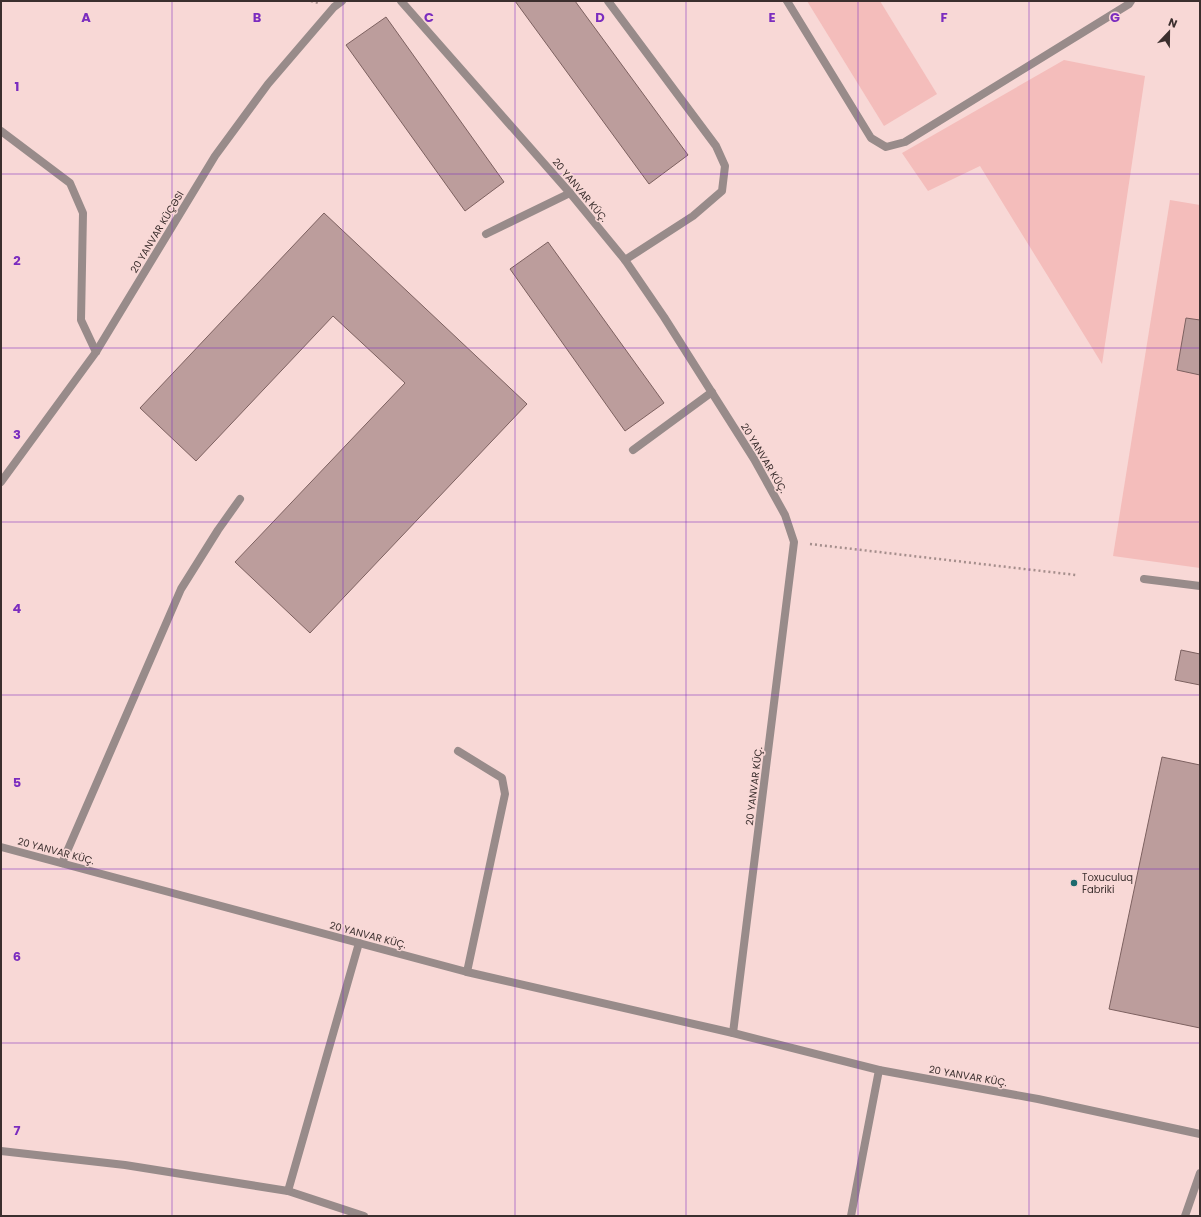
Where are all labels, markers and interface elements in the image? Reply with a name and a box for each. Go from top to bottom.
text: A [81,8,91,27]
text: B [253,8,262,27]
text: C [424,8,434,27]
text: D [595,8,605,27]
text: E [768,8,776,27]
text: F [940,8,948,27]
text: G [1110,8,1120,27]
north arrow [1149,12,1189,52]
text: N [1166,14,1180,32]
text: 1 [15,77,19,96]
street label: 20 YANVAR KÜÇ. [549,155,611,225]
street label: 20 YANVAR KÜÇƏSI [127,188,187,276]
text: 2 [13,251,21,270]
street label: 20 YANVAR KÜÇ. [737,420,791,496]
text: 3 [13,425,21,444]
text: 4 [13,599,22,618]
street label: 20 YANVAR KÜÇ. [742,746,766,826]
text: 5 [13,773,21,792]
street label: 20 YANVAR KÜÇ. [16,834,96,868]
place label: Toxuculuq Fabriki [1082,870,1133,897]
marker: Toxuculuq Fabriki [1069,878,1079,888]
street label: 20 YANVAR KÜÇ. [328,918,408,952]
text: 6 [13,947,21,966]
street label: 20 YANVAR KÜÇ. [928,1062,1008,1090]
text: 7 [14,1121,21,1140]

